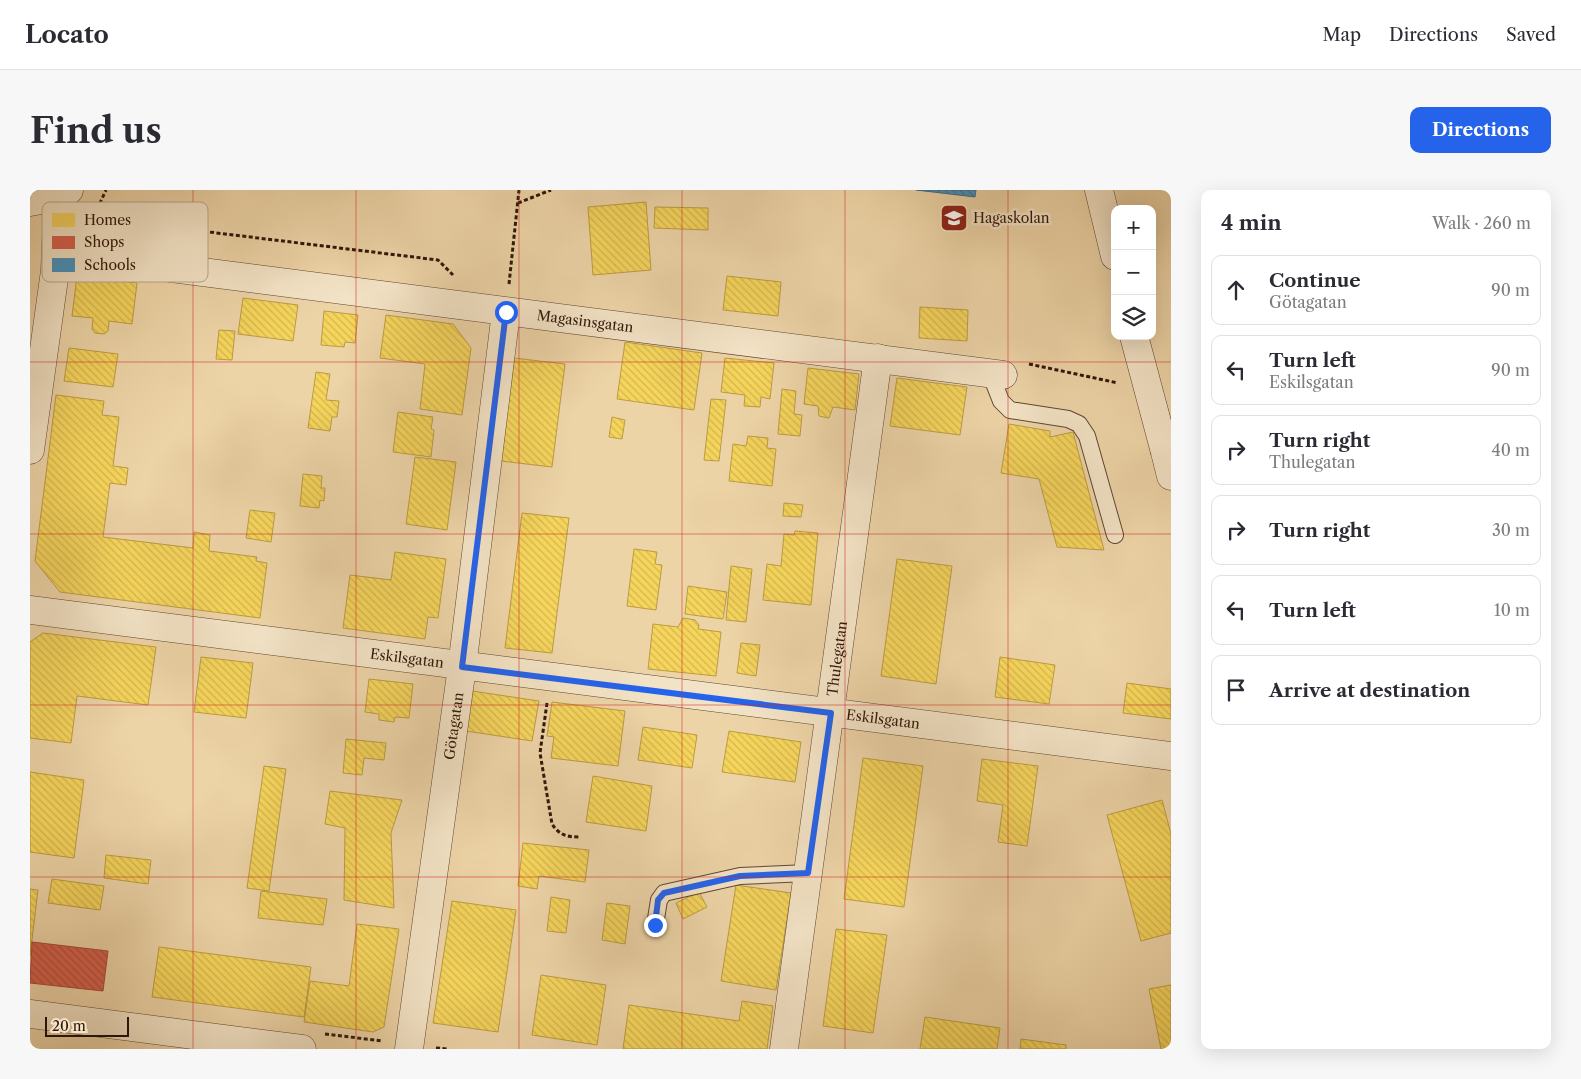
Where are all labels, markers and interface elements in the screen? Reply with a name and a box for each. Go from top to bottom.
text: Locato [25,20,109,49]
text: Map [1322,24,1361,46]
text: Directions [1389,24,1478,46]
text: Saved [1506,24,1556,46]
button: Directions [1410,107,1551,153]
text: Find us [30,109,162,152]
legend [42,202,208,282]
school or university icon: Hagaskolan [939,203,969,233]
map controls [1111,205,1156,340]
button: + [1111,205,1156,250]
place label: Hagaskolan [973,209,1050,227]
text: 4 min [1221,210,1282,235]
text: Homes [84,211,131,229]
text: Walk · 260 m [1432,213,1531,233]
text: Shops [84,233,124,251]
button: − [1111,250,1156,295]
text: Schools [84,256,136,274]
text: Continue [1269,269,1361,292]
icon: ahead [1222,276,1250,304]
text: 90 m [1491,280,1530,300]
text: Götagatan [1269,292,1347,312]
button: layers [1111,295,1156,340]
route start [495,301,518,324]
street label: Magasinsgatan [536,306,635,336]
text: Turn left [1269,349,1356,372]
icon: left [1222,356,1250,384]
text: 90 m [1491,360,1530,380]
text: Eskilsgatan [1269,372,1354,392]
text: Turn right [1269,429,1370,452]
icon: right [1222,436,1250,464]
text: 40 m [1491,440,1530,460]
text: Thulegatan [1269,452,1356,472]
icon: right [1222,516,1250,544]
text: Turn right [1269,519,1370,542]
text: 30 m [1492,520,1530,540]
icon: left [1222,596,1250,624]
text: Turn left [1269,599,1356,622]
text: 10 m [1494,600,1530,620]
street label: Thulegatan [823,620,851,697]
street label: Eskilsgatan [369,645,445,672]
icon: arrive [1222,676,1250,704]
text: Arrive at destination [1269,679,1470,702]
street label: Götagatan [440,691,467,761]
street label: Eskilsgatan [845,706,921,733]
route end [644,914,667,937]
scale bar [45,1014,129,1037]
text: 20 m [52,1017,86,1035]

